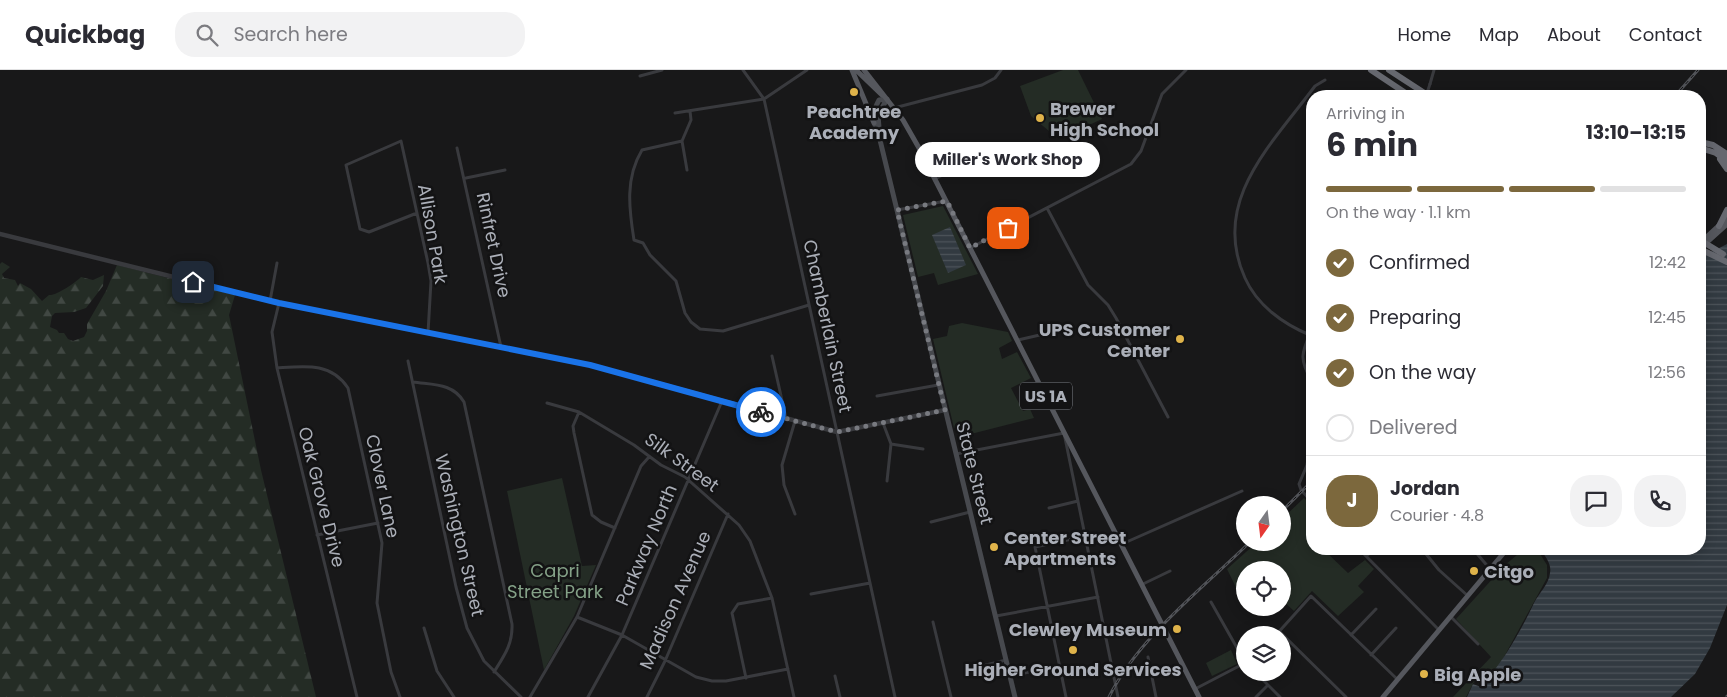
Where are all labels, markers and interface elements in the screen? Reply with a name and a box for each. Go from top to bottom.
search box [175,12,525,57]
text: Quickbag [25,18,145,51]
icon: search [193,21,221,49]
text: Search here [233,21,348,48]
text: Home [1397,22,1451,47]
text: Map [1479,22,1519,47]
text: About [1547,22,1601,47]
text: Contact [1629,22,1702,47]
marker: Peachtree Academy [848,86,860,98]
place label: Brewer High School [1050,96,1159,142]
place label: Peachtree Academy [807,99,901,145]
text: Arriving in [1326,102,1405,125]
marker: Brewer High School [1034,112,1046,124]
text: 13:10–13:15 [1586,119,1686,146]
text: 6 min [1326,122,1418,167]
callout: Miller's Work Shop [916,143,1100,178]
text: Miller's Work Shop [932,148,1083,171]
street label: Allison Park [412,182,454,287]
street label: Rinfret Drive [471,190,517,300]
text: On the way · 1.1 km [1326,201,1471,224]
pin [987,207,1029,249]
icon: bag [994,214,1022,242]
street label: Chamberlain Street [797,237,859,415]
icon: check [1326,249,1354,277]
text: Confirmed [1369,249,1470,276]
text: 12:42 [1649,251,1686,274]
pin [172,261,214,303]
icon: home [179,268,207,296]
icon: check [1326,304,1354,332]
text: Preparing [1369,304,1461,331]
text: 12:45 [1648,306,1686,329]
place label: UPS Customer Center [1039,317,1170,363]
marker: UPS Customer Center [1174,333,1186,345]
icon: check [1326,359,1354,387]
text: On the way [1369,359,1476,386]
text: 12:56 [1648,361,1686,384]
road number: US 1A [1020,382,1072,410]
courier [736,387,786,437]
icon: bike [747,398,775,426]
text: Delivered [1369,414,1458,441]
street label: State Street [950,419,1000,527]
street label: Oak Grove Drive [292,424,352,570]
street label: Silk Street [640,427,724,497]
street label: Clover Lane [360,432,406,540]
street label: Washington Street [429,451,491,619]
text: Jordan [1390,475,1460,502]
button: chat [1570,475,1622,527]
button: phone [1634,475,1686,527]
street label: Parkway North [609,481,683,609]
text: J [1347,487,1357,514]
north arrow [1236,496,1291,551]
map controls [1236,496,1291,681]
text: Courier · 4.8 [1390,504,1484,527]
place label: Center Street Apartments [1004,525,1126,571]
street label: Madison Avenue [633,527,717,673]
marker: Center Street Apartments [988,541,1000,553]
park label: Capri Street Park [507,558,604,604]
place label: Citgo [1484,559,1534,584]
button: locate [1236,561,1291,616]
marker: Citgo [1468,565,1480,577]
place label: Clewley Museum [1009,617,1167,642]
marker: Clewley Museum [1171,623,1183,635]
button: layers [1236,626,1291,681]
marker: Higher Ground Services [1067,644,1079,656]
place label: Higher Ground Services [964,657,1182,682]
place label: Big Apple [1434,662,1521,687]
marker: Big Apple [1418,668,1430,680]

